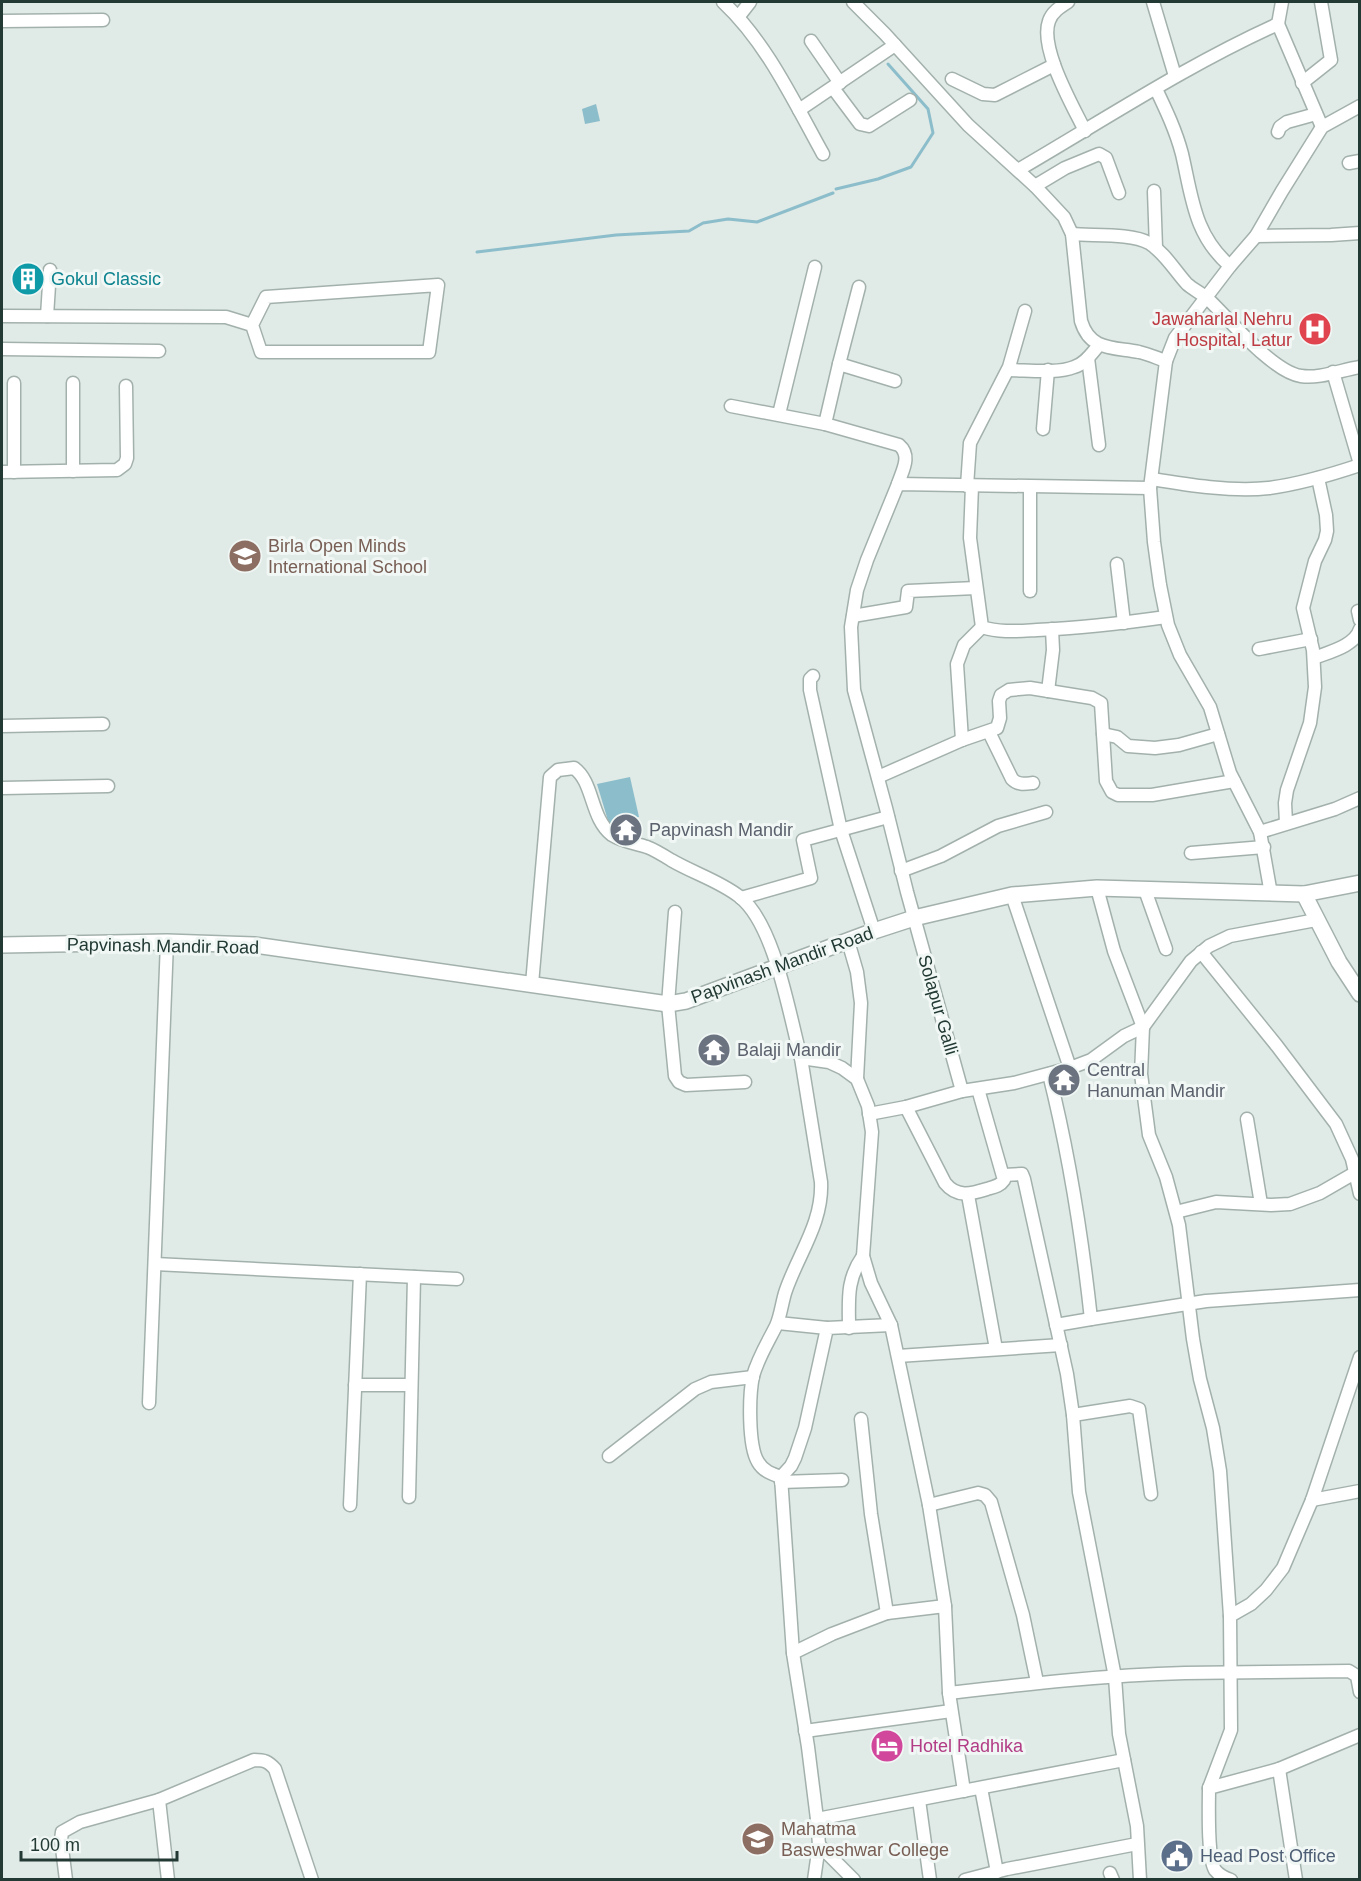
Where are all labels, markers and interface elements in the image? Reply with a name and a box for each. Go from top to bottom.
building icon: Gokul Classic [10,261,46,297]
place label: Gokul Classic [51,269,161,289]
place label: Jawaharlal Nehru Hospital, Latur [1152,309,1292,350]
hospital icon: Jawaharlal Nehru Hospital, Latur [1297,311,1333,347]
place label: Birla Open Minds International School [268,536,427,577]
school or university icon: Birla Open Minds International School [227,538,263,574]
temple icon: Papvinash Mandir [608,812,644,848]
place label: Papvinash Mandir [649,820,793,840]
street label: Papvinash Mandir Road [688,923,876,1007]
street label: Papvinash Mandir Road [67,934,259,958]
street label: Solapur Galli [914,953,962,1057]
temple icon: Balaji Mandir [696,1032,732,1068]
place label: Balaji Mandir [737,1040,841,1060]
place label: Central Hanuman Mandir [1087,1060,1225,1101]
temple icon: Central Hanuman Mandir [1046,1062,1082,1098]
hotel icon: Hotel Radhika [869,1728,905,1764]
place label: Hotel Radhika [910,1736,1024,1756]
place label: Mahatma Basweshwar College [781,1819,949,1860]
school or university icon: Mahatma Basweshwar College [740,1821,776,1857]
scale bar [21,1824,177,1862]
text: 100 m [30,1835,80,1855]
public building icon: Head Post Office [1159,1838,1195,1874]
place label: Head Post Office [1200,1846,1336,1866]

